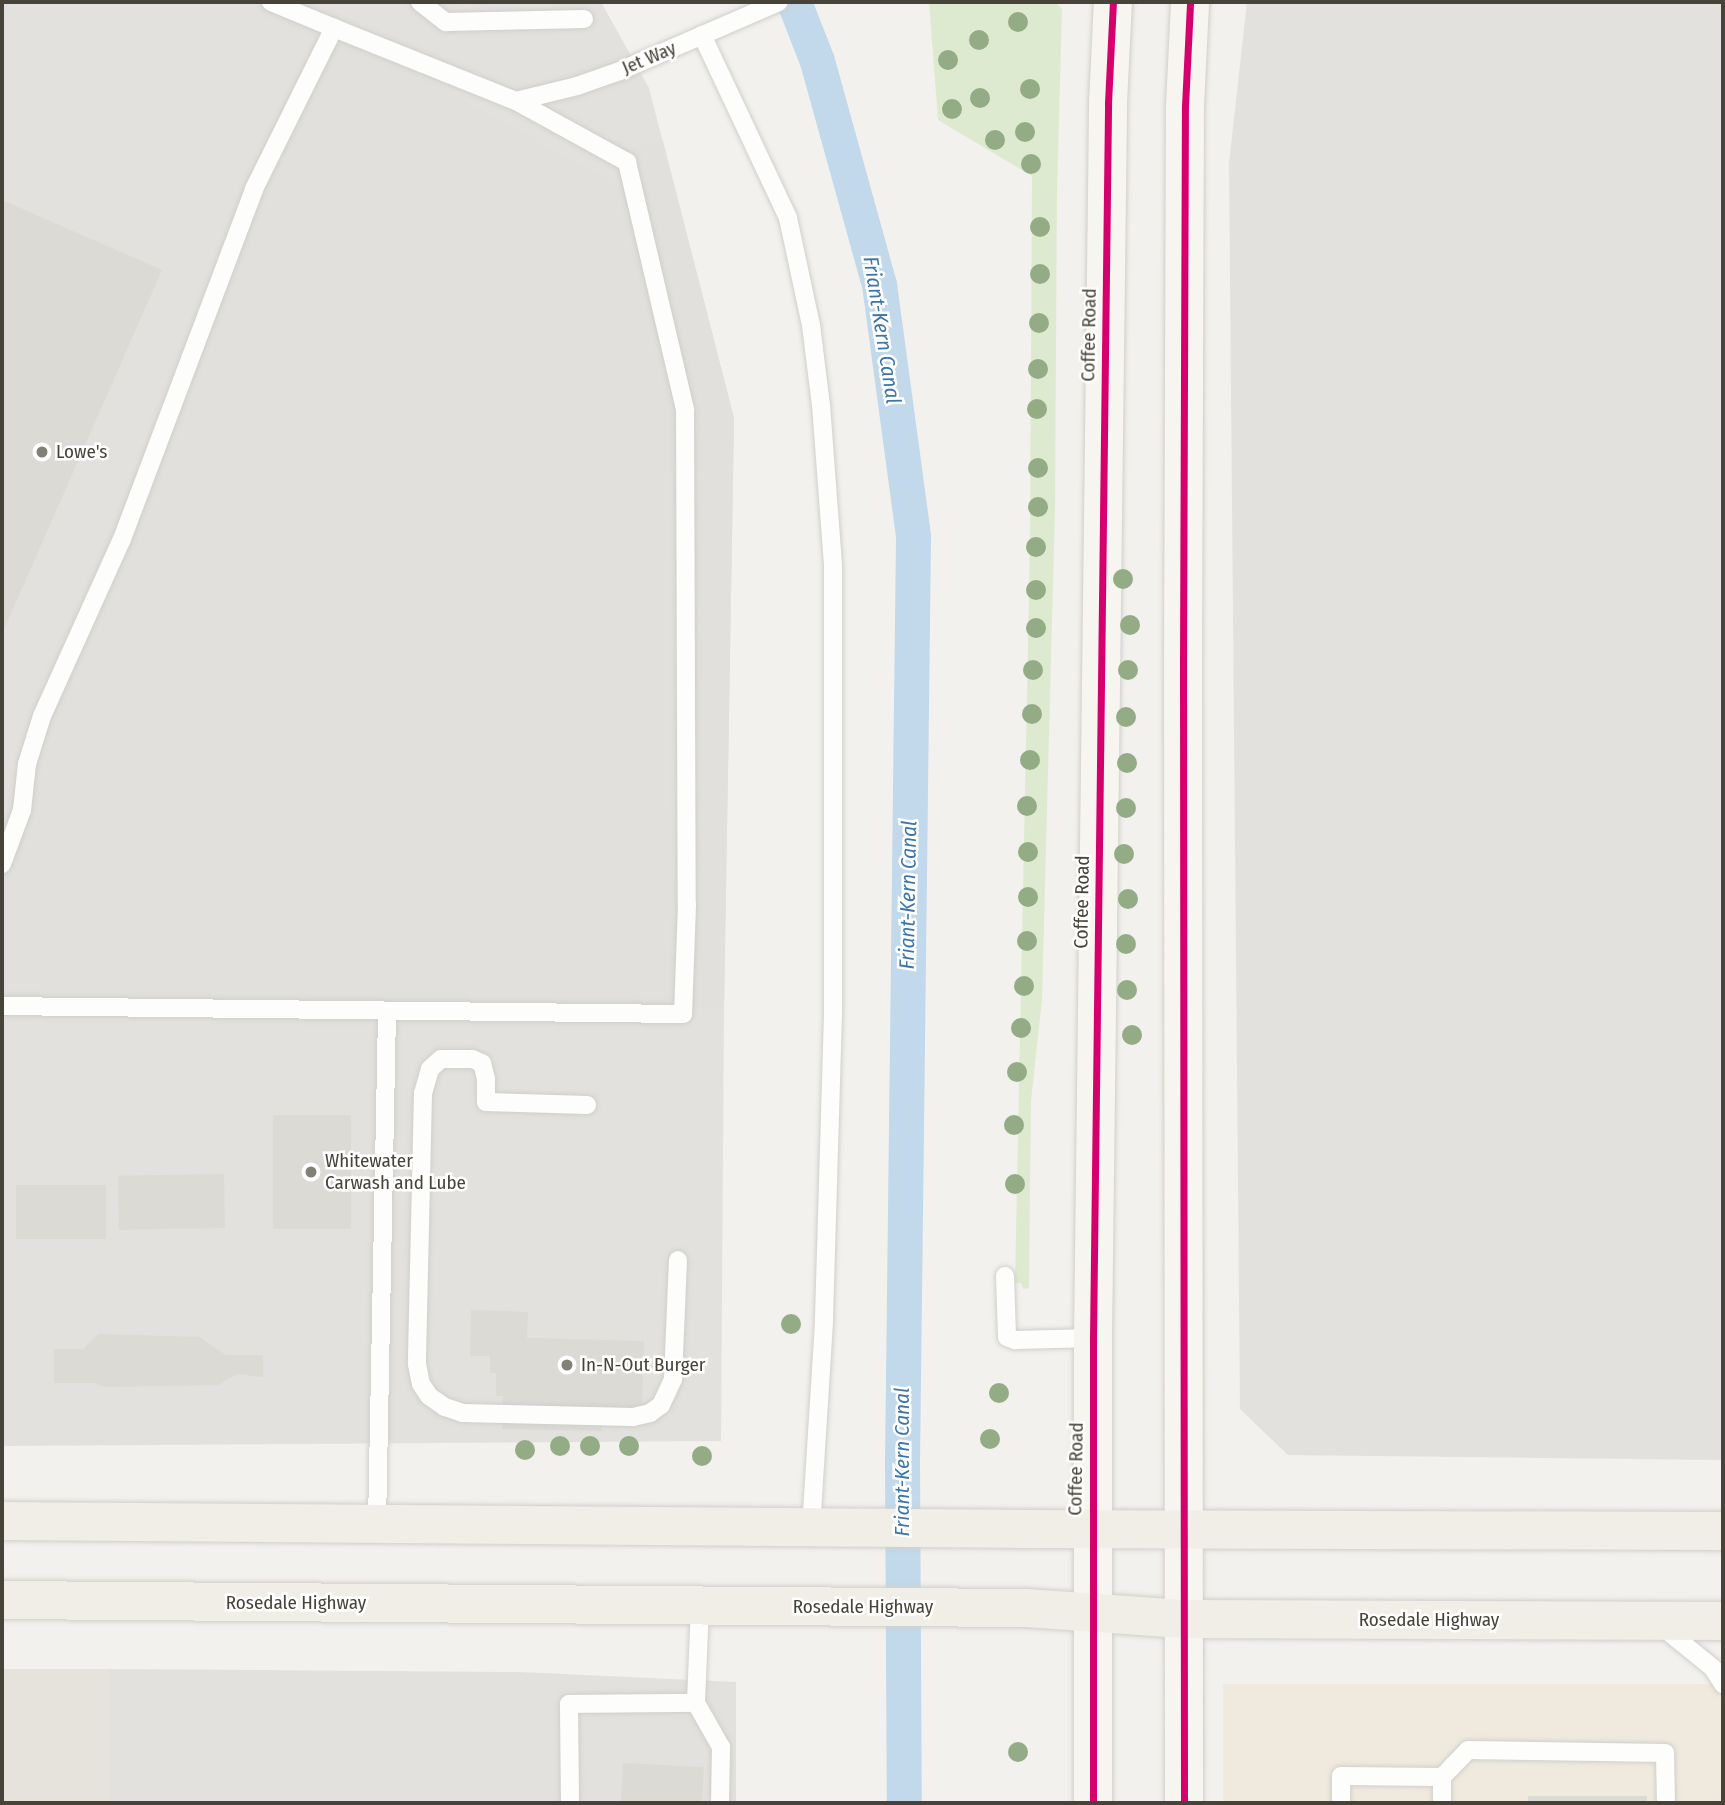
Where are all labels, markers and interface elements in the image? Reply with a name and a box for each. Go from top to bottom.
street label: Jet Way [619,36,679,80]
water label: Friant-Kern Canal [858,255,906,405]
street label: Coffee Road [1077,288,1101,382]
place label: Lowe's [56,441,107,463]
marker: Lowe's [34,444,50,460]
water label: Friant-Kern Canal [894,820,922,970]
street label: Coffee Road [1070,855,1094,949]
place label: Whitewater Carwash and Lube [325,1150,466,1194]
marker: Whitewater Carwash and Lube [303,1164,319,1180]
place label: In-N-Out Burger [581,1354,705,1376]
marker: In-N-Out Burger [559,1357,575,1373]
water label: Friant-Kern Canal [889,1388,915,1536]
street label: Coffee Road [1064,1422,1088,1516]
street label: Rosedale Highway [226,1592,366,1614]
street label: Rosedale Highway [793,1596,933,1618]
street label: Rosedale Highway [1359,1609,1499,1631]

